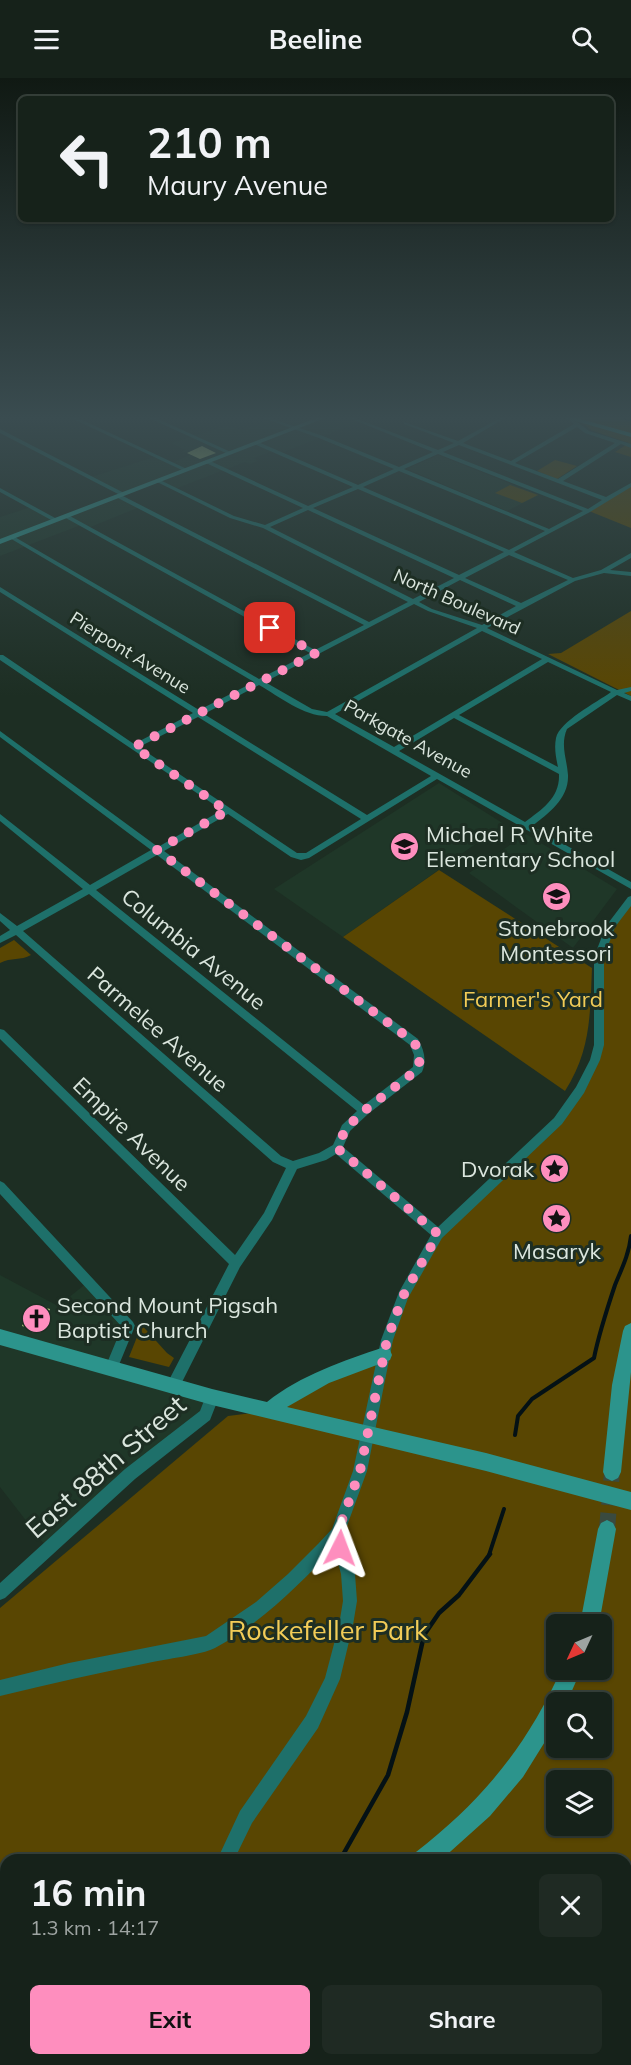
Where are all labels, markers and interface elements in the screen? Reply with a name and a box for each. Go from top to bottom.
text: Beeline [269,22,362,56]
icon: menu [30,23,63,56]
icon: search [568,23,601,56]
text: 210 m [147,116,272,169]
icon: left [48,120,126,198]
text: Maury Avenue [147,168,328,202]
street label: North Boulevard [390,563,524,640]
pin [244,602,295,653]
street label: Pierpont Avenue [66,606,195,699]
icon: arrive [253,611,286,644]
street label: Parkgate Avenue [340,694,476,783]
place label: Michael R White Elementary School [426,820,615,873]
school or university icon: Michael R White Elementary School [389,831,421,863]
school or university icon: Stonebrook Montessori [540,880,572,912]
street label: Columbia Avenue [116,882,272,1016]
place label: Stonebrook Montessori [498,914,615,967]
street label: Parmelee Avenue [82,960,234,1098]
park label: Farmer's Yard [463,985,603,1013]
street label: Empire Avenue [67,1071,197,1197]
place icon: Dvorak [539,1153,571,1185]
place label: Dvorak [461,1155,535,1183]
place icon: Masaryk [541,1203,573,1235]
place label: Masaryk [513,1237,602,1265]
place label: Second Mount Pigsah Baptist Church [57,1291,278,1344]
church icon: Second Mount Pigsah Baptist Church [20,1302,52,1334]
street label: East 88th Street [18,1387,192,1545]
position arrow [308,1516,372,1580]
park label: Rockefeller Park [228,1613,429,1647]
north arrow [546,1614,612,1680]
map controls [546,1614,612,1836]
button: search [546,1692,612,1758]
button: layers [546,1770,612,1836]
text: 16 min [30,1870,147,1915]
button: close [539,1874,602,1937]
text: 1.3 km · 14:17 [30,1915,159,1940]
button: Exit [30,1985,310,2054]
button: Share [322,1985,602,2054]

